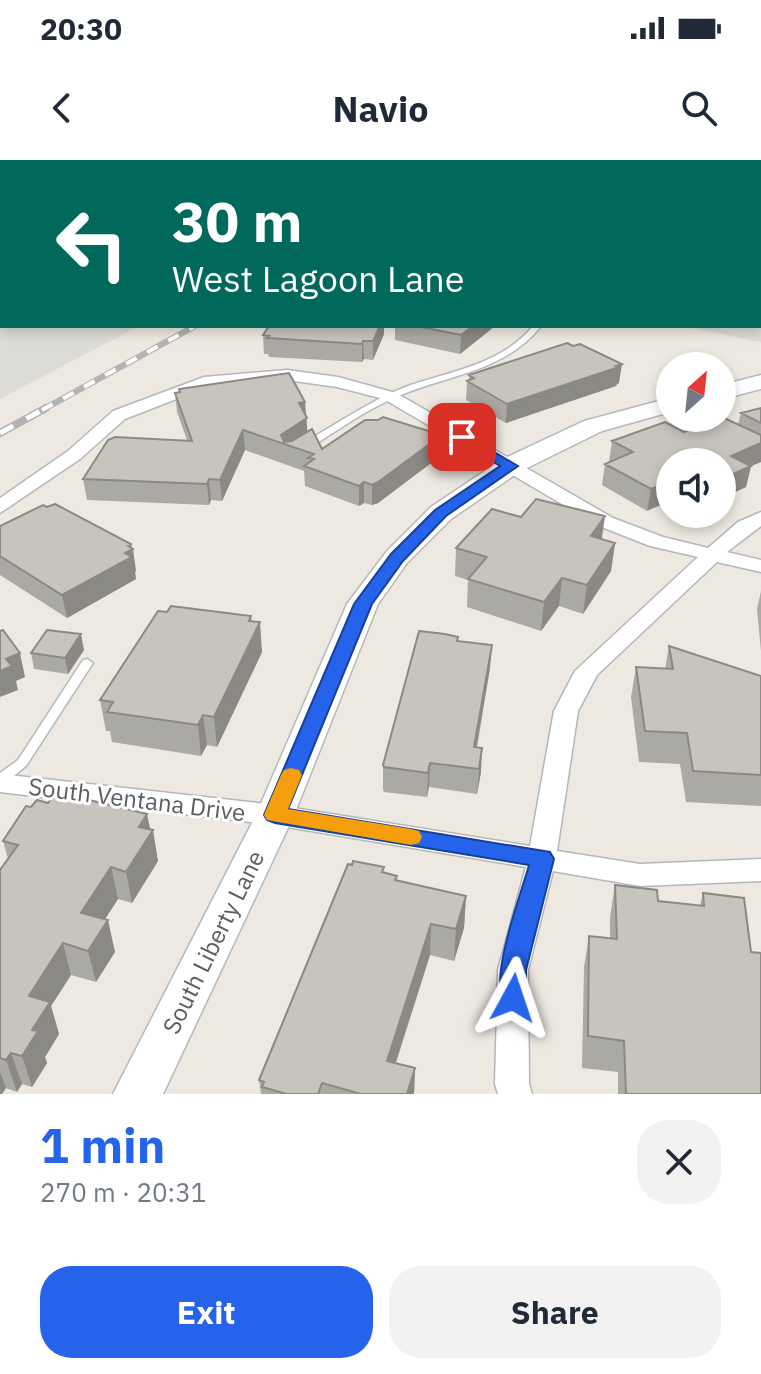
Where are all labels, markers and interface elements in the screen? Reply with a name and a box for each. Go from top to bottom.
text: 20:30 [40,9,122,48]
text: Navio [332,85,429,132]
icon: back [40,86,84,130]
icon: search [677,86,721,130]
text: 30 m [172,185,302,257]
icon: left [40,192,144,296]
text: West Lagoon Lane [172,255,464,302]
north arrow [656,352,736,432]
map controls [656,352,736,528]
pin [428,403,496,471]
icon: arrive [440,415,484,459]
button: sound [656,448,736,528]
street label: South Ventana Drive [27,770,247,828]
street label: South Liberty Lane [155,845,271,1039]
position arrow [471,956,555,1040]
text: 1 min [40,1114,165,1176]
button: close [637,1120,721,1204]
text: 270 m · 20:31 [40,1175,206,1209]
button: Exit [40,1266,373,1358]
button: Share [389,1266,721,1358]

